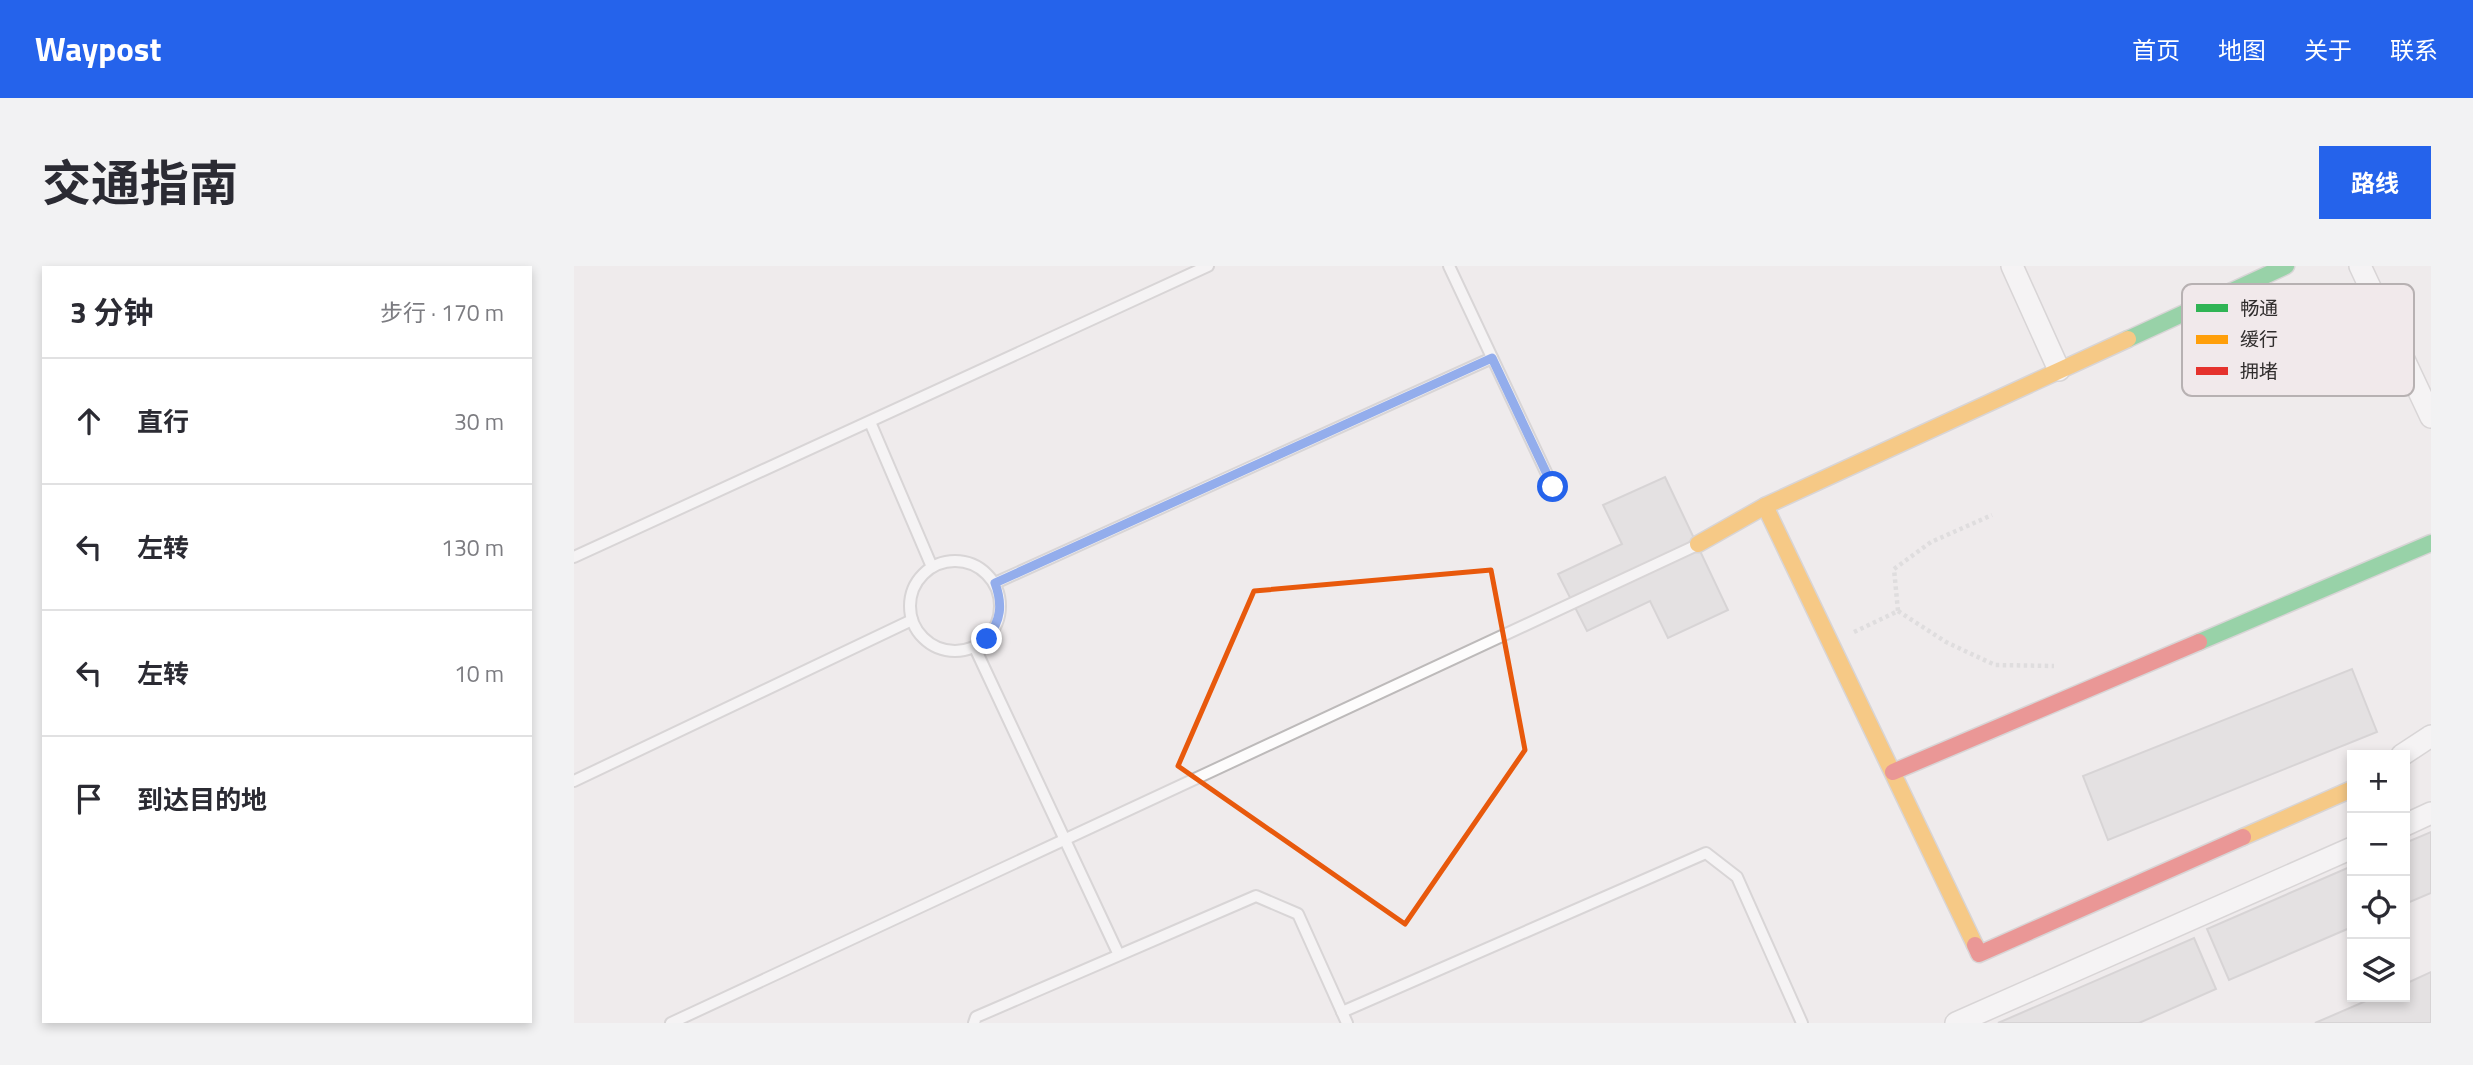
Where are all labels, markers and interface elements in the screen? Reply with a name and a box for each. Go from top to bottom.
text: Waypost [35,24,161,74]
text: 首页 [2132,32,2180,68]
text: 地图 [2218,32,2266,68]
text: 关于 [2304,32,2352,68]
text: 联系 [2390,32,2438,68]
text: 交通指南 [42,145,238,220]
button: 路线 [2319,146,2431,219]
legend [2182,284,2414,396]
text: 3 分钟 [70,289,153,335]
text: 畅通 [2240,293,2278,322]
text: 步行 · 170 m [380,295,504,330]
text: 缓行 [2240,324,2278,353]
text: 拥堵 [2240,356,2278,385]
icon: ahead [70,402,108,440]
text: 直行 [137,402,189,441]
text: 30 m [454,404,504,439]
route start [1537,471,1568,502]
icon: left [70,528,108,566]
text: 左转 [137,528,189,567]
text: 130 m [441,530,504,565]
route end [971,623,1002,654]
icon: left [70,654,108,692]
text: 左转 [137,654,189,693]
text: 10 m [454,656,504,691]
map controls [2347,750,2410,1002]
button: + [2347,750,2410,813]
icon: arrive [70,780,108,818]
text: 到达目的地 [137,780,267,819]
button: − [2347,813,2410,876]
button: locate [2347,876,2410,939]
button: layers [2347,939,2410,1002]

